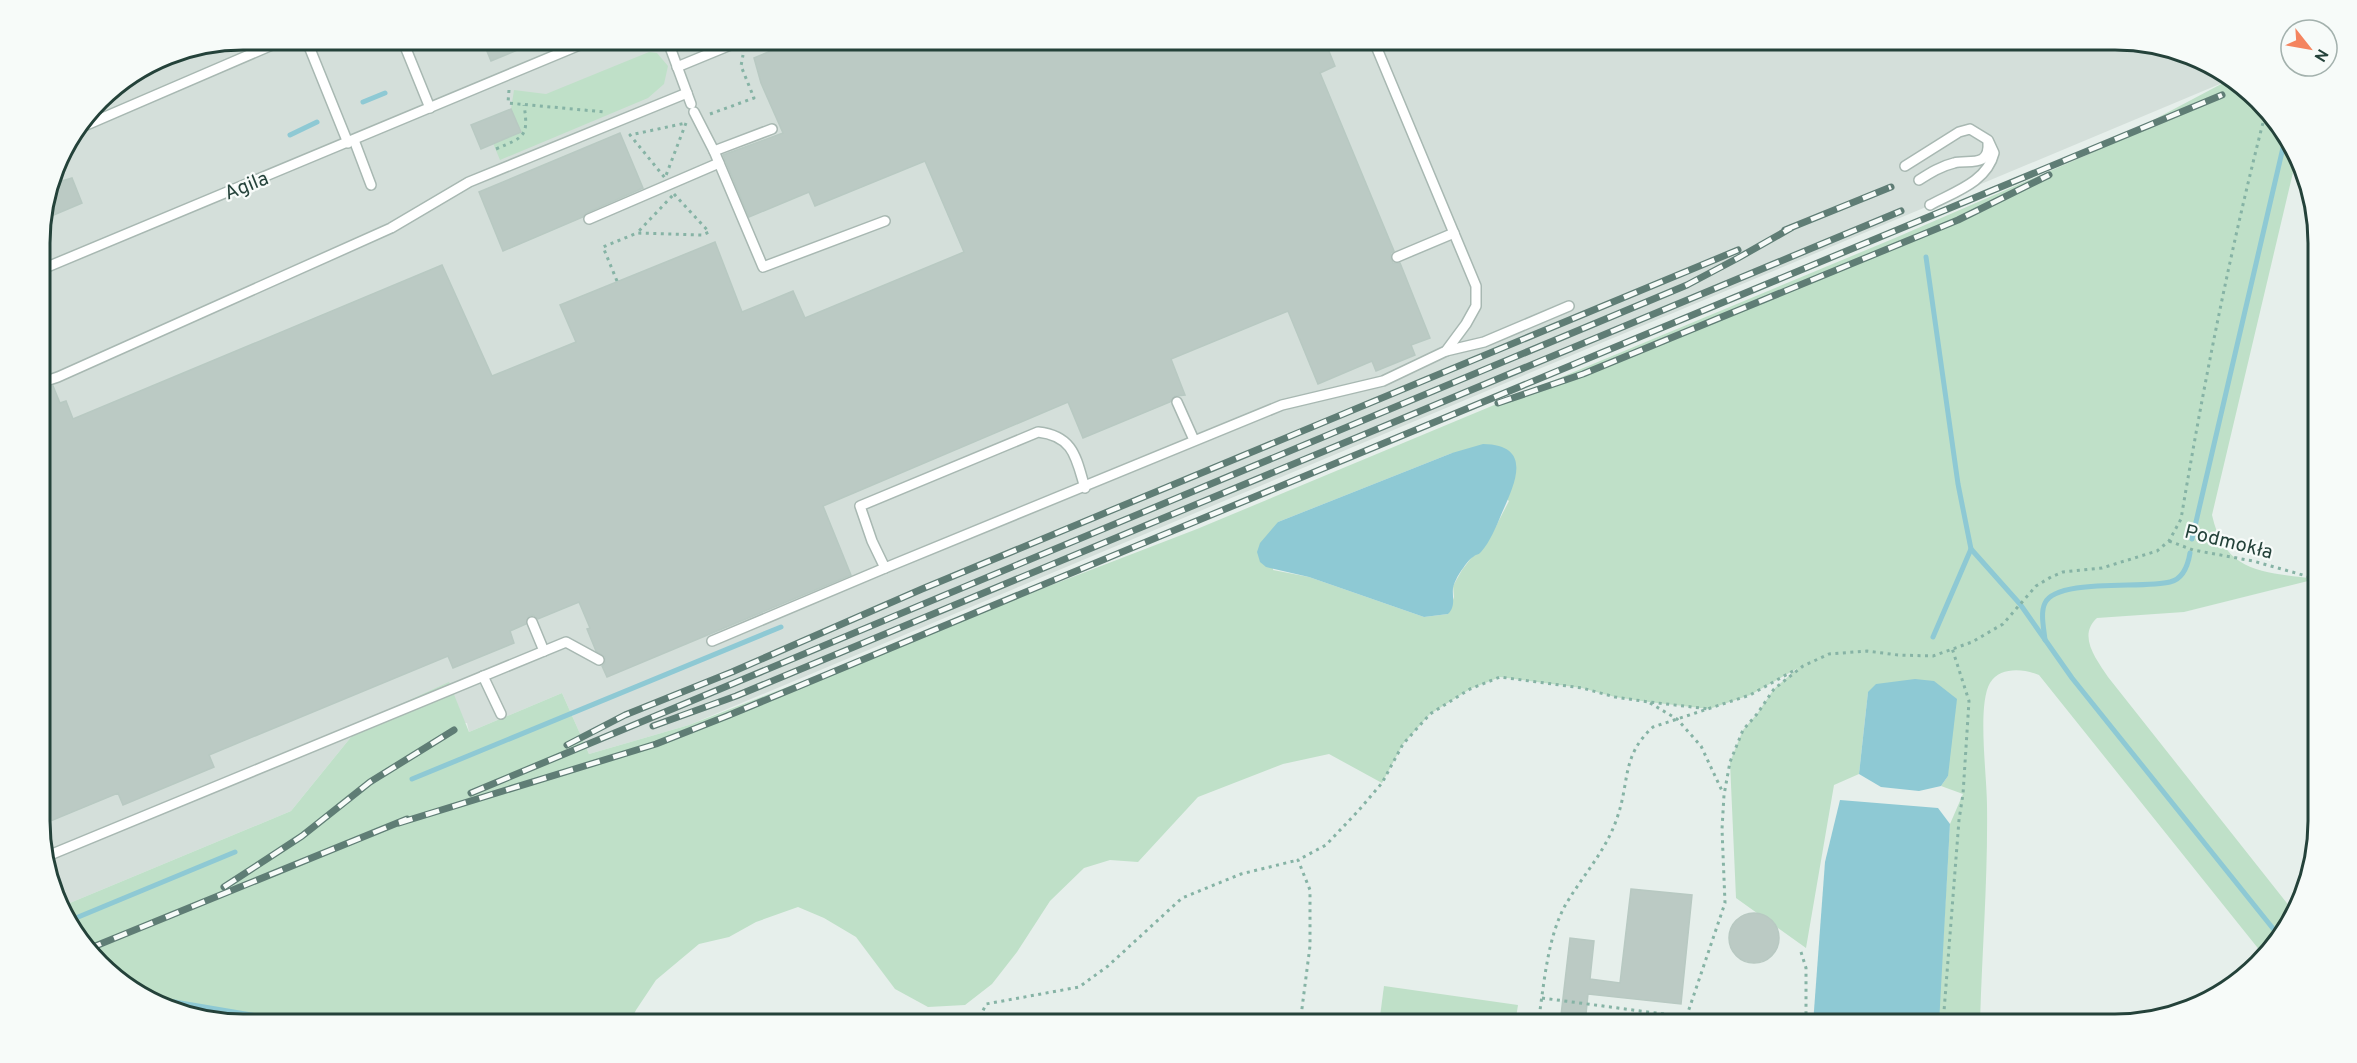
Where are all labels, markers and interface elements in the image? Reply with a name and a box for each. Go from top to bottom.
north arrow [2279,18,2339,78]
text: N [2309,45,2332,65]
street label: Agila [221,166,273,207]
street label: Podmokła [2182,519,2275,566]

